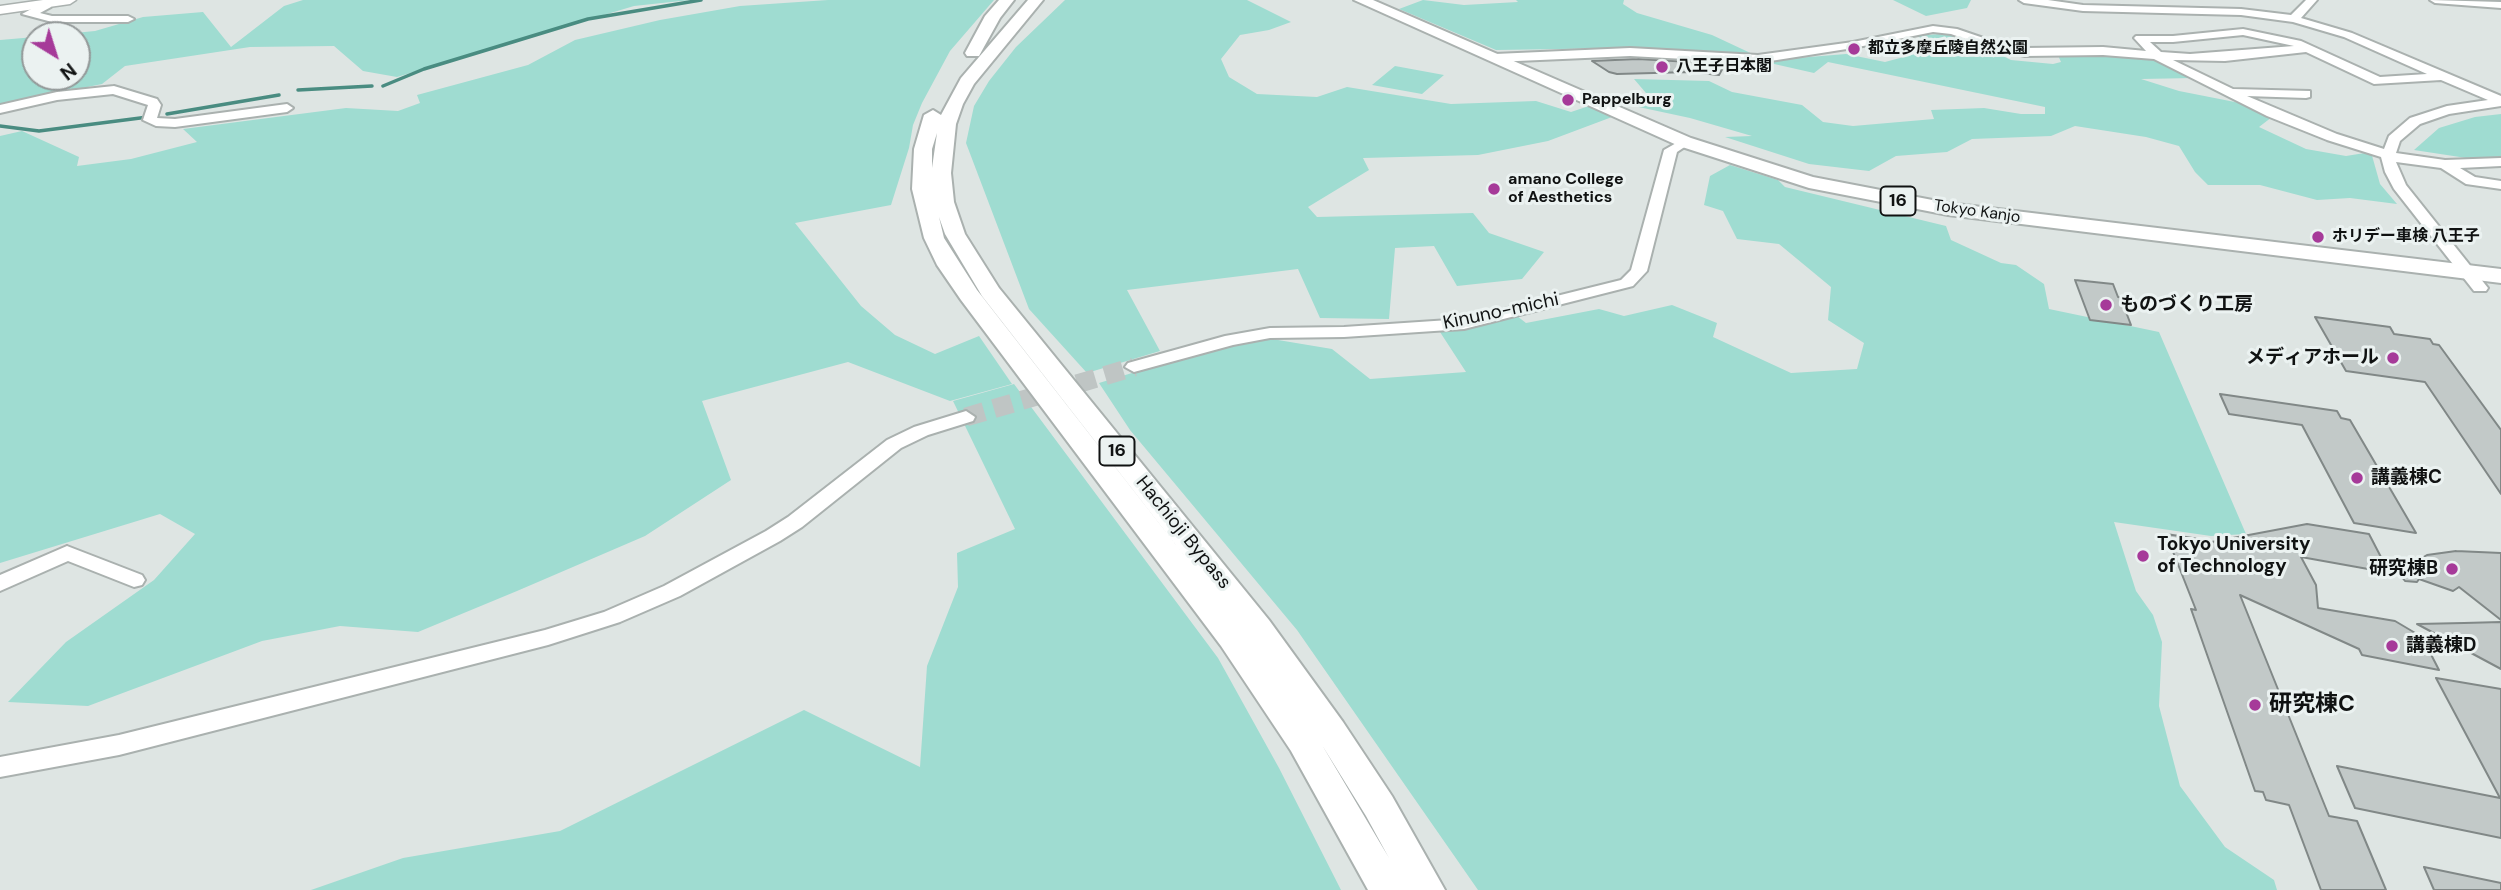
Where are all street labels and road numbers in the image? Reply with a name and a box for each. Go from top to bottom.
road number: 16 [1881,186,1916,216]
street label: Tokyo Kanjo [1932,196,2022,228]
street label: Kinuno-michi [1441,289,1561,335]
road number: 16 [1100,436,1134,466]
street label: Hachioji Bypass [1131,472,1235,594]

